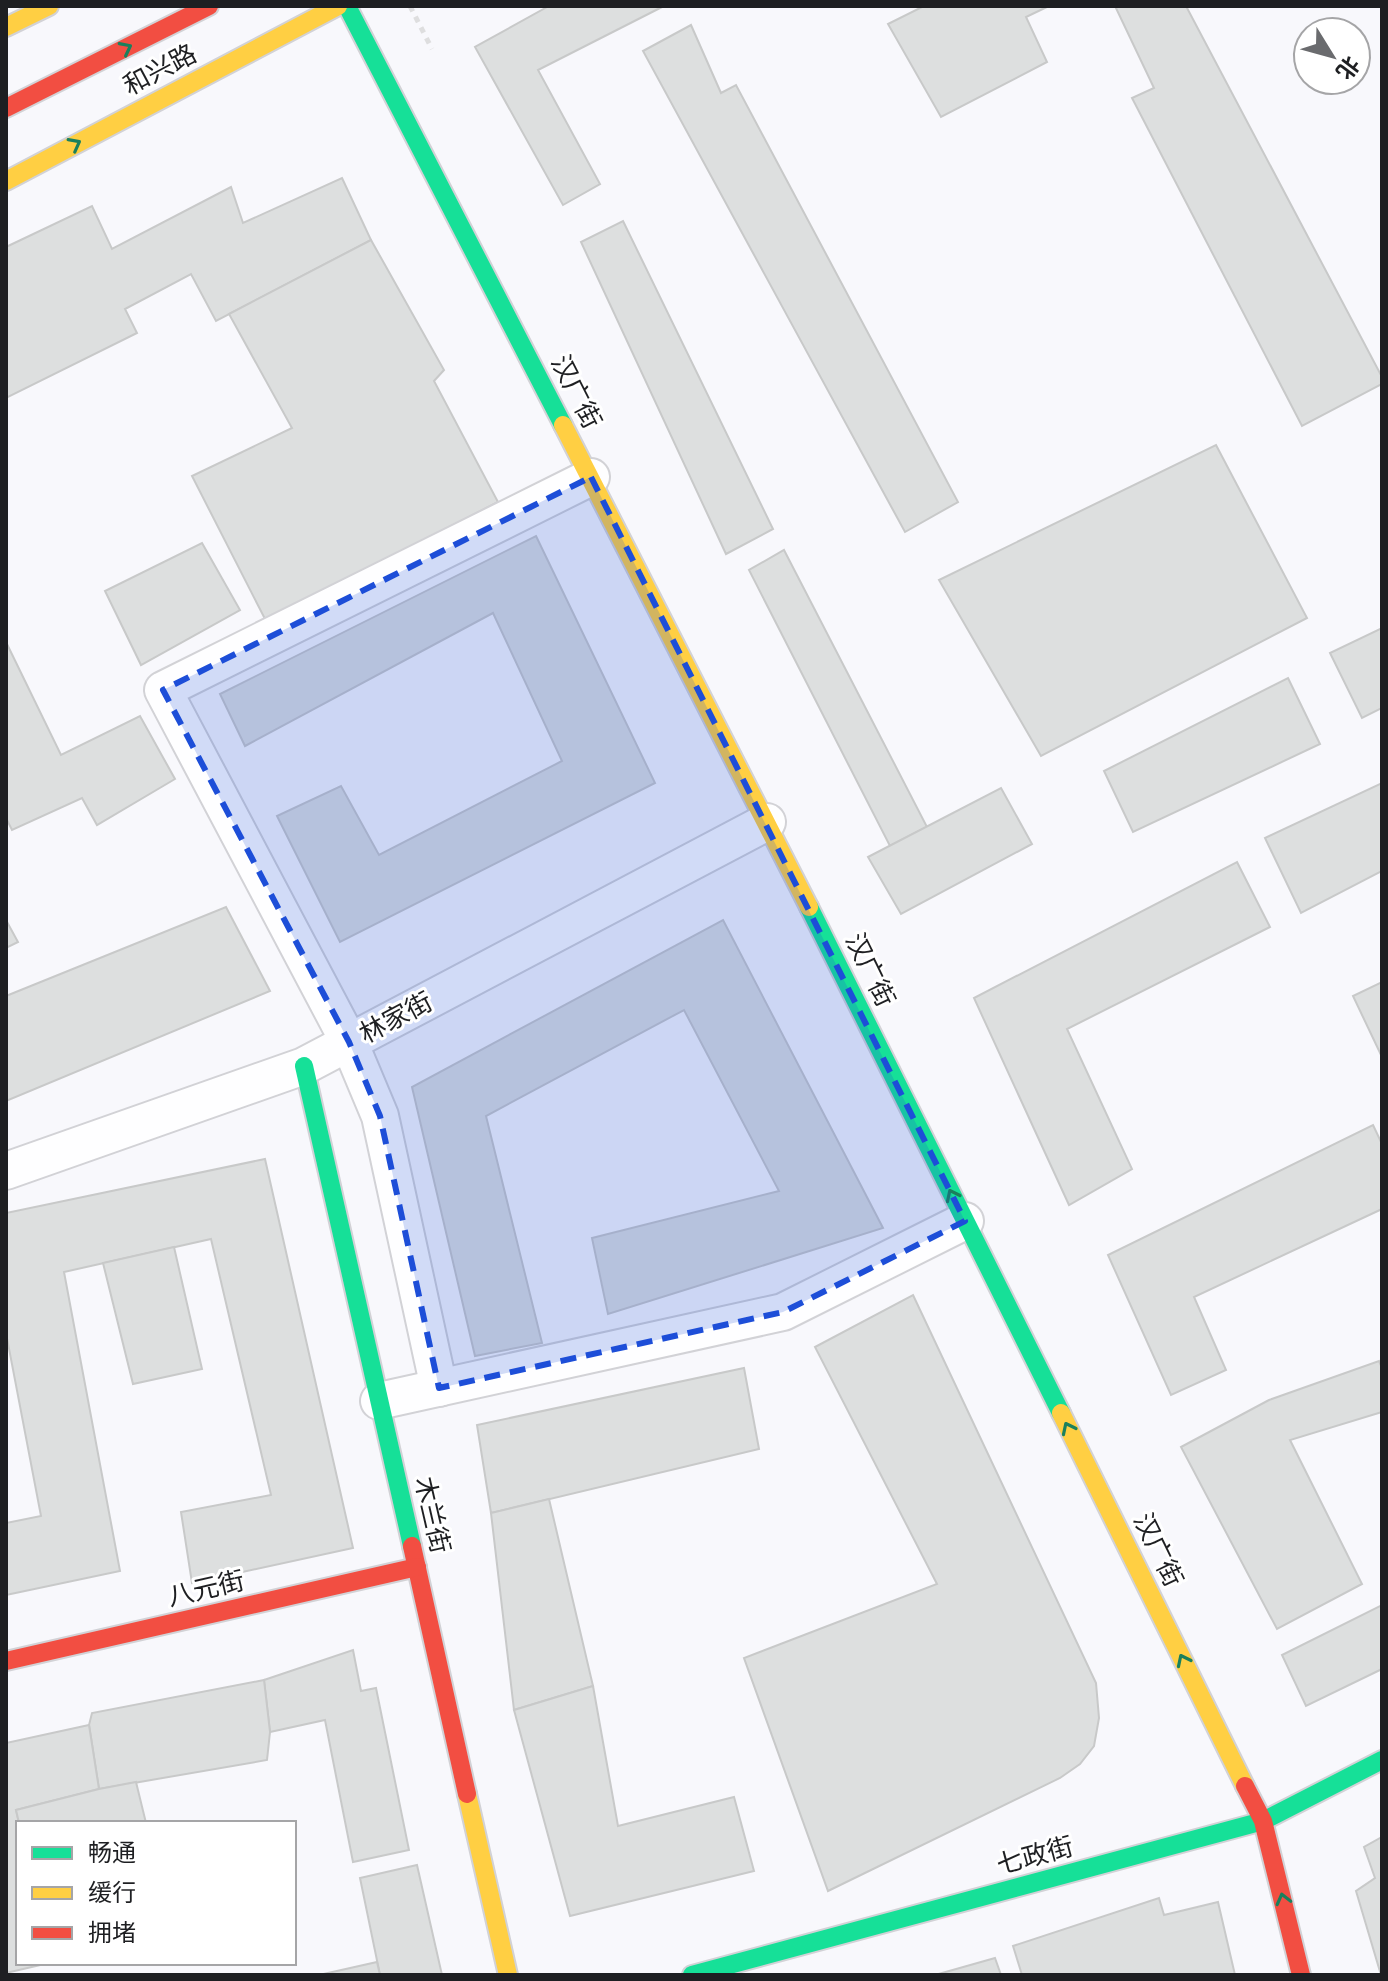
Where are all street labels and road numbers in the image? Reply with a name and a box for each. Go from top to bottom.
street label: 和兴路 [118,38,202,102]
street label: 汉广街 [544,350,608,434]
street label: 汉广街 [839,928,901,1012]
street label: 林家街 [354,986,438,1050]
street label: 木兰街 [408,1474,456,1556]
street label: 汉广街 [1127,1508,1189,1592]
street label: 八元街 [165,1565,247,1613]
street label: 七政街 [993,1831,1077,1881]

